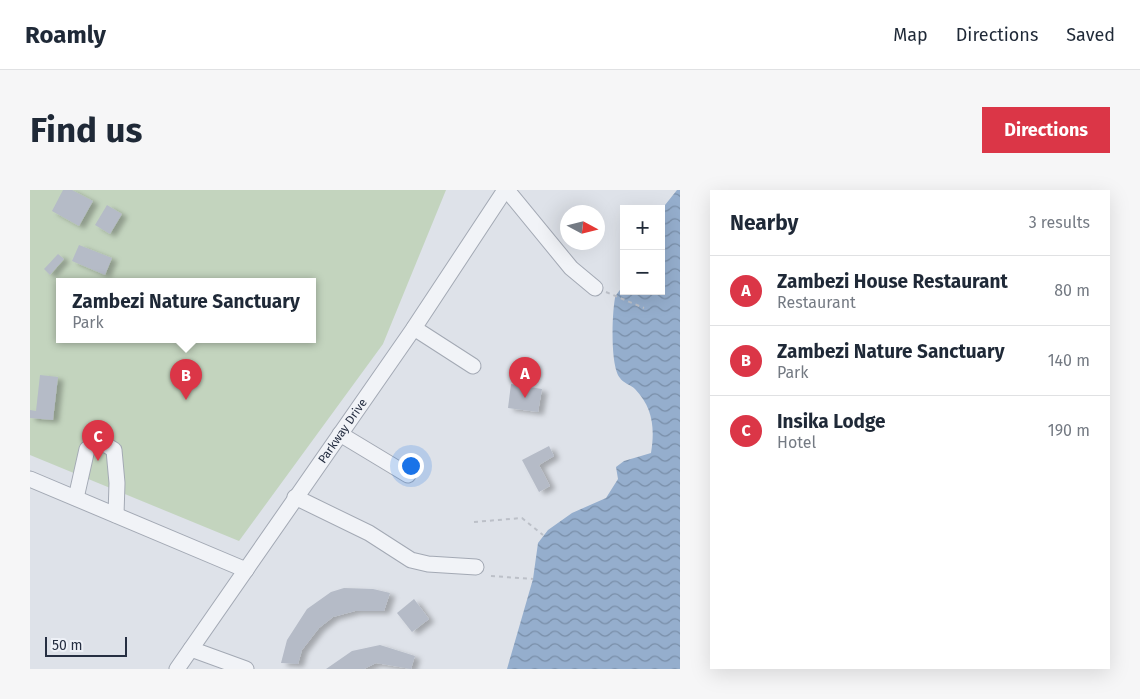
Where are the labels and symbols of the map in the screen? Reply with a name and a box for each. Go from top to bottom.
north arrow [560,205,605,250]
pin: A [509,357,541,398]
pin: B [170,359,202,400]
street label: Parkway Drive [315,396,370,466]
pin: C [82,420,114,461]
your location [398,453,424,479]
scale bar [45,634,128,657]

